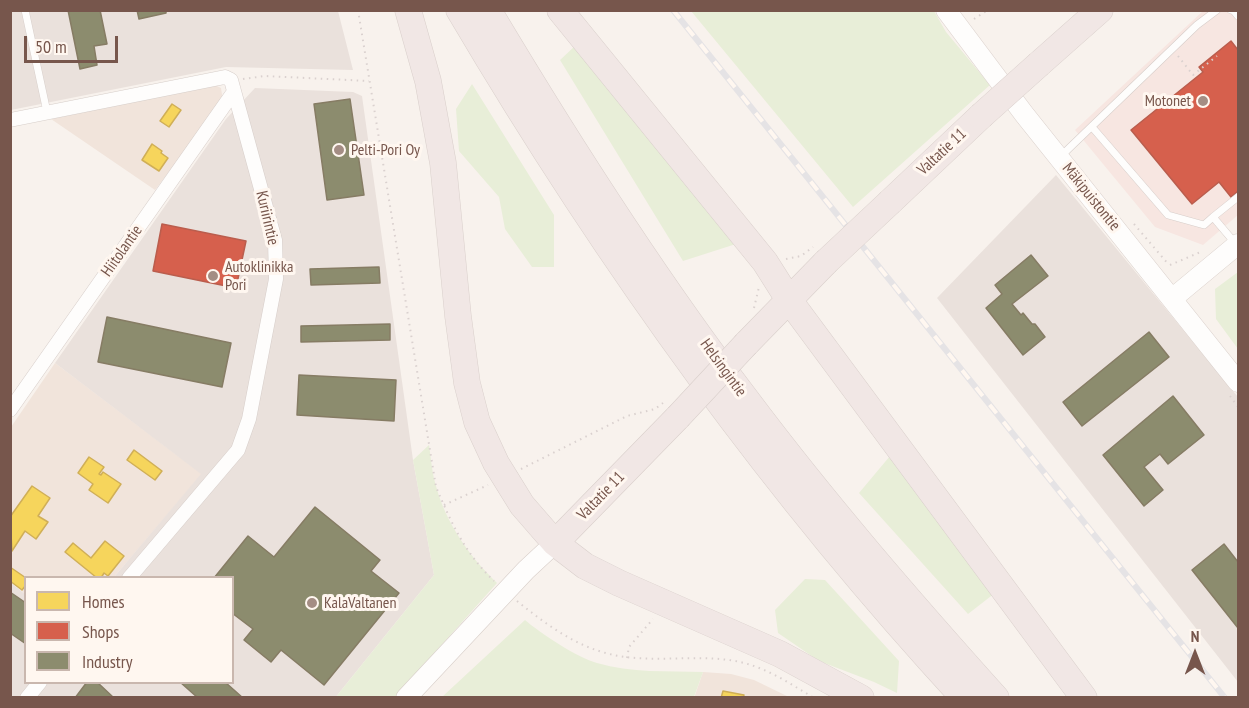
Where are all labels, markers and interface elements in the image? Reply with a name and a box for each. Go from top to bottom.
scale bar [27,24,122,62]
text: 50 m [35,35,67,58]
place label: Motonet [1145,91,1191,111]
marker: Motonet [1196,94,1210,108]
street label: Valtatie 11 [914,125,970,179]
place label: Pelti-Pori Oy [351,140,420,160]
marker: Pelti-Pori Oy [332,143,346,157]
street label: Mäkipuistontie [1058,159,1124,235]
street label: Kuriirintie [251,189,283,247]
street label: Hiitolantie [97,222,147,280]
place label: Autoklinikka Pori [225,257,293,295]
marker: Autoklinikka Pori [206,269,220,283]
street label: Helsingintie [696,335,750,401]
street label: Valtatie 11 [573,468,629,524]
legend [24,576,234,684]
text: Homes [82,590,125,613]
place label: KalaValtanen [324,593,396,613]
marker: KalaValtanen [305,596,319,610]
text: Shops [82,620,119,643]
north arrow [1165,624,1225,684]
text: N [1191,626,1199,646]
text: Industry [82,650,132,673]

